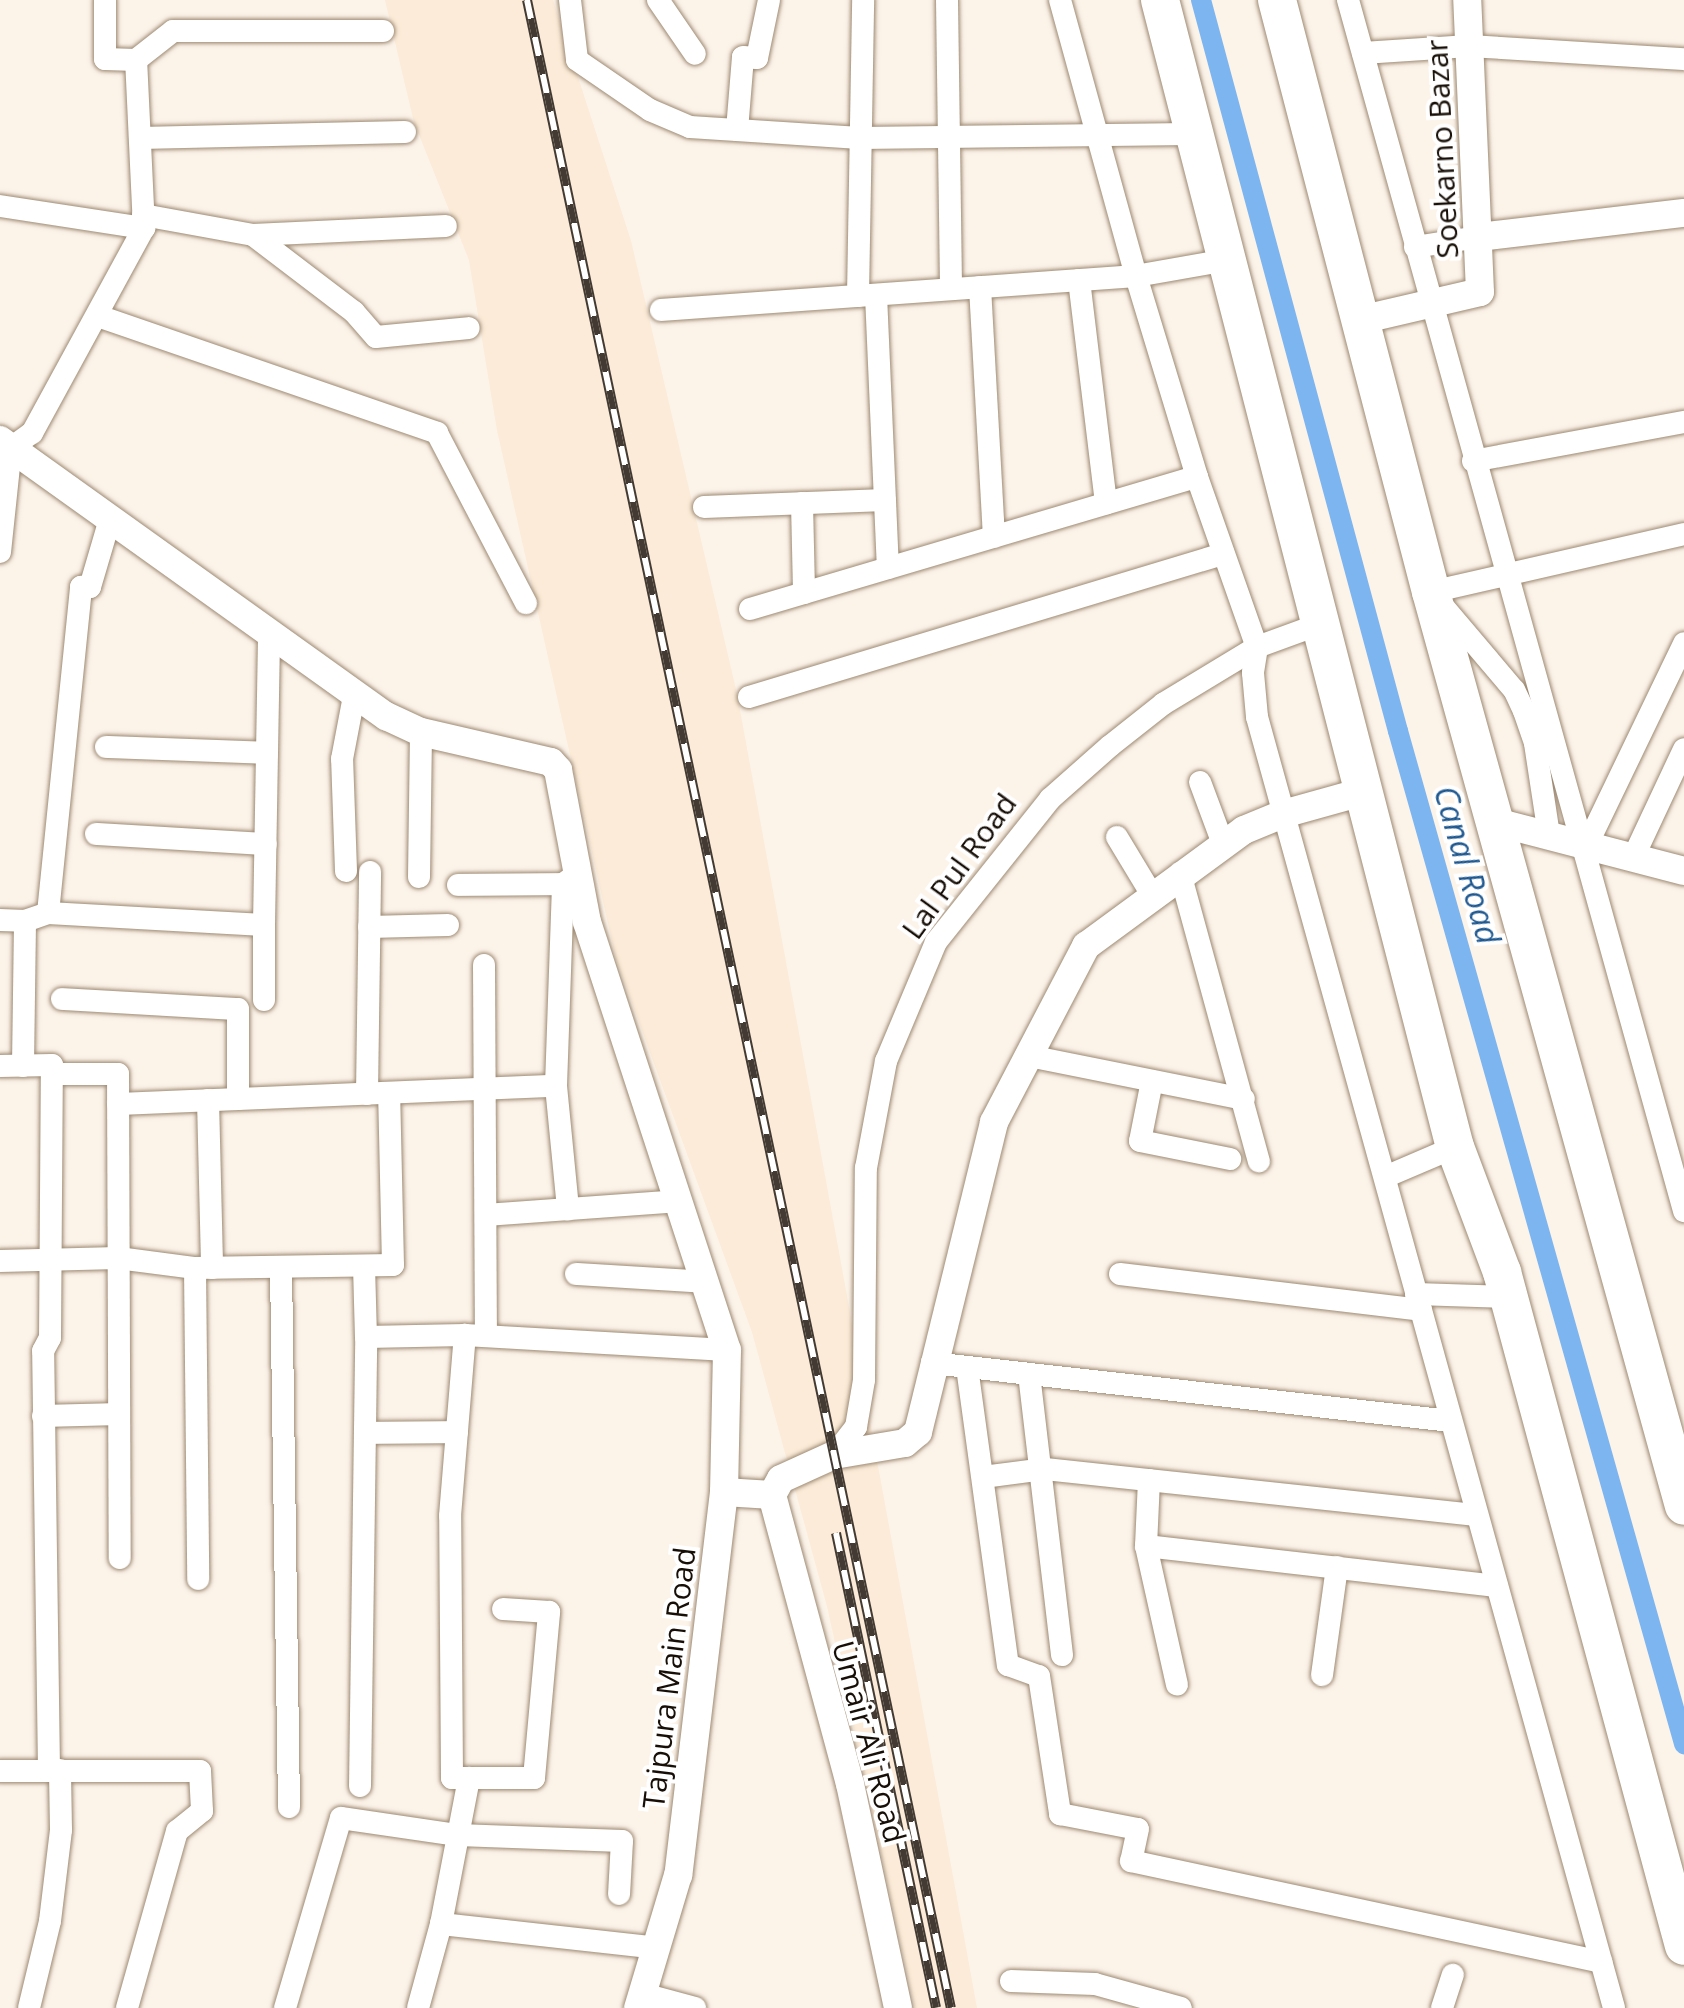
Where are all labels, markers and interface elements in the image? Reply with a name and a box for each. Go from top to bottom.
street label: Soekarno Bazar [1418,39,1466,259]
water label: Canal Road [1426,782,1508,948]
street label: Lal Pul Road [894,786,1024,946]
street label: Tajpura Main Road [635,1545,703,1811]
street label: Umair Ali Road [825,1637,913,1847]

